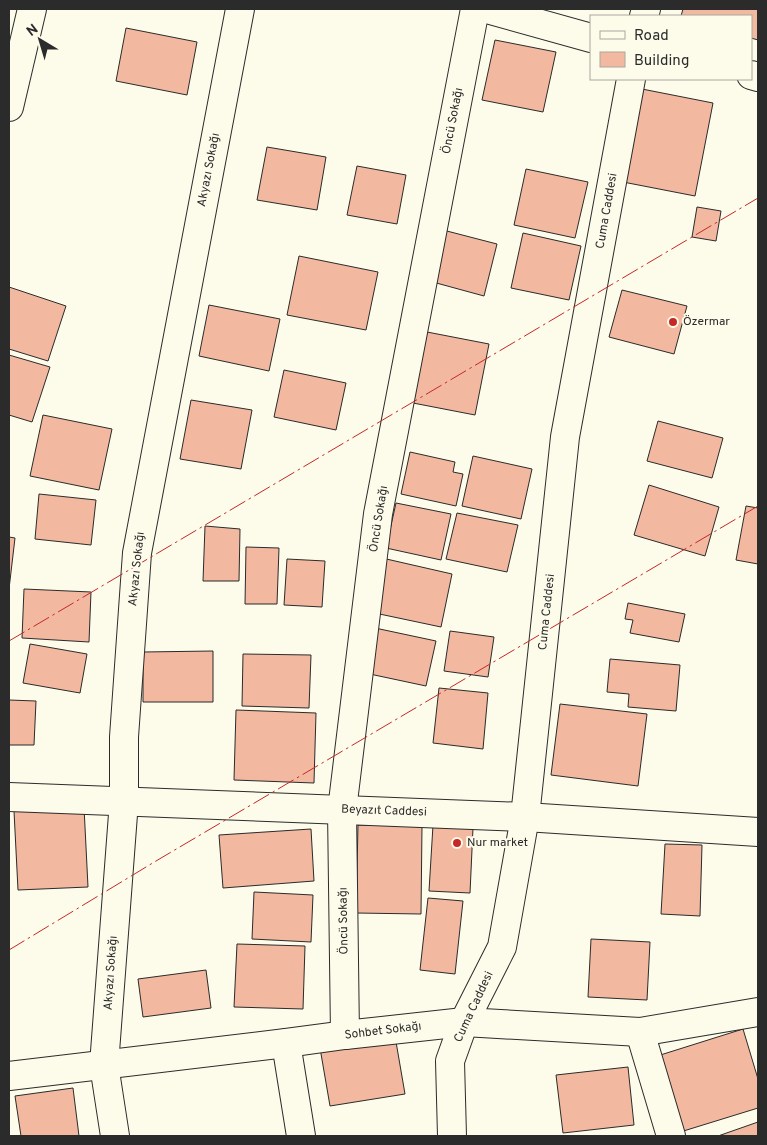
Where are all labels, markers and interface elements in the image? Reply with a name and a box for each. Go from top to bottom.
north arrow [15,15,65,65]
legend [590,15,752,80]
text: N [24,21,42,41]
text: Road [634,27,669,46]
text: Building [634,52,689,71]
street label: Öncü Sokağı [439,86,467,156]
street label: Akyazı Sokağı [194,132,224,208]
street label: Cuma Caddesi [592,172,622,250]
place label: Özermar [683,314,730,330]
marker: Özermar [667,316,679,328]
street label: Öncü Sokağı [366,484,392,554]
street label: Akyazı Sokağı [125,531,149,607]
street label: Cuma Caddesi [535,573,559,651]
street label: Beyazıt Caddesi [341,802,427,820]
place label: Nur market [467,835,528,851]
marker: Nur market [451,837,463,849]
street label: Öncü Sokağı [335,887,353,955]
street label: Akyazı Sokağı [100,935,122,1011]
street label: Cuma Caddesi [451,969,497,1045]
street label: Sohbet Sokağı [344,1018,422,1044]

